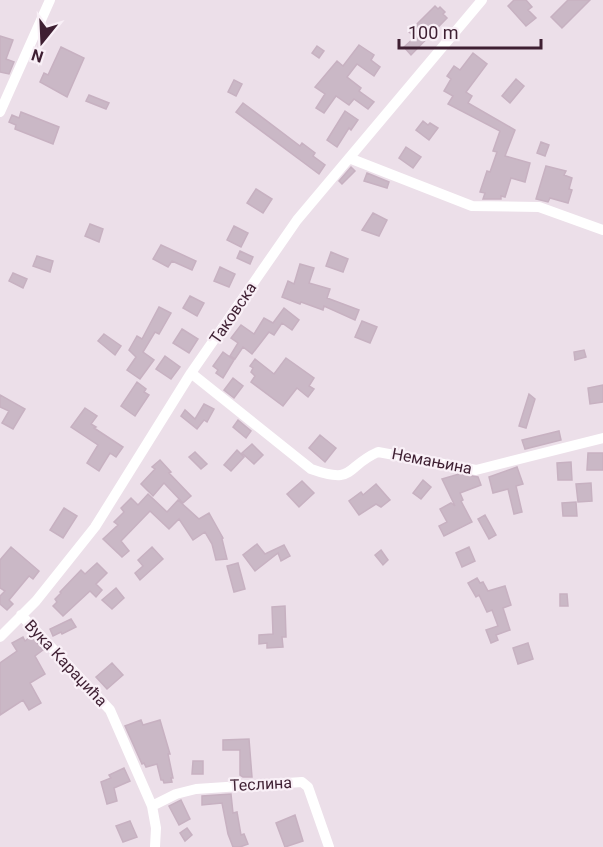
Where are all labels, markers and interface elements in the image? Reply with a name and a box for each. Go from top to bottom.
north arrow [12,12,72,72]
scale bar [399,12,542,50]
text: 100 m [408,22,459,43]
text: N [29,45,46,67]
street label: Таковска [206,279,260,347]
street label: Немањина [390,444,474,478]
street label: Вука Караџића [21,616,111,710]
street label: Теслина [230,773,292,795]

